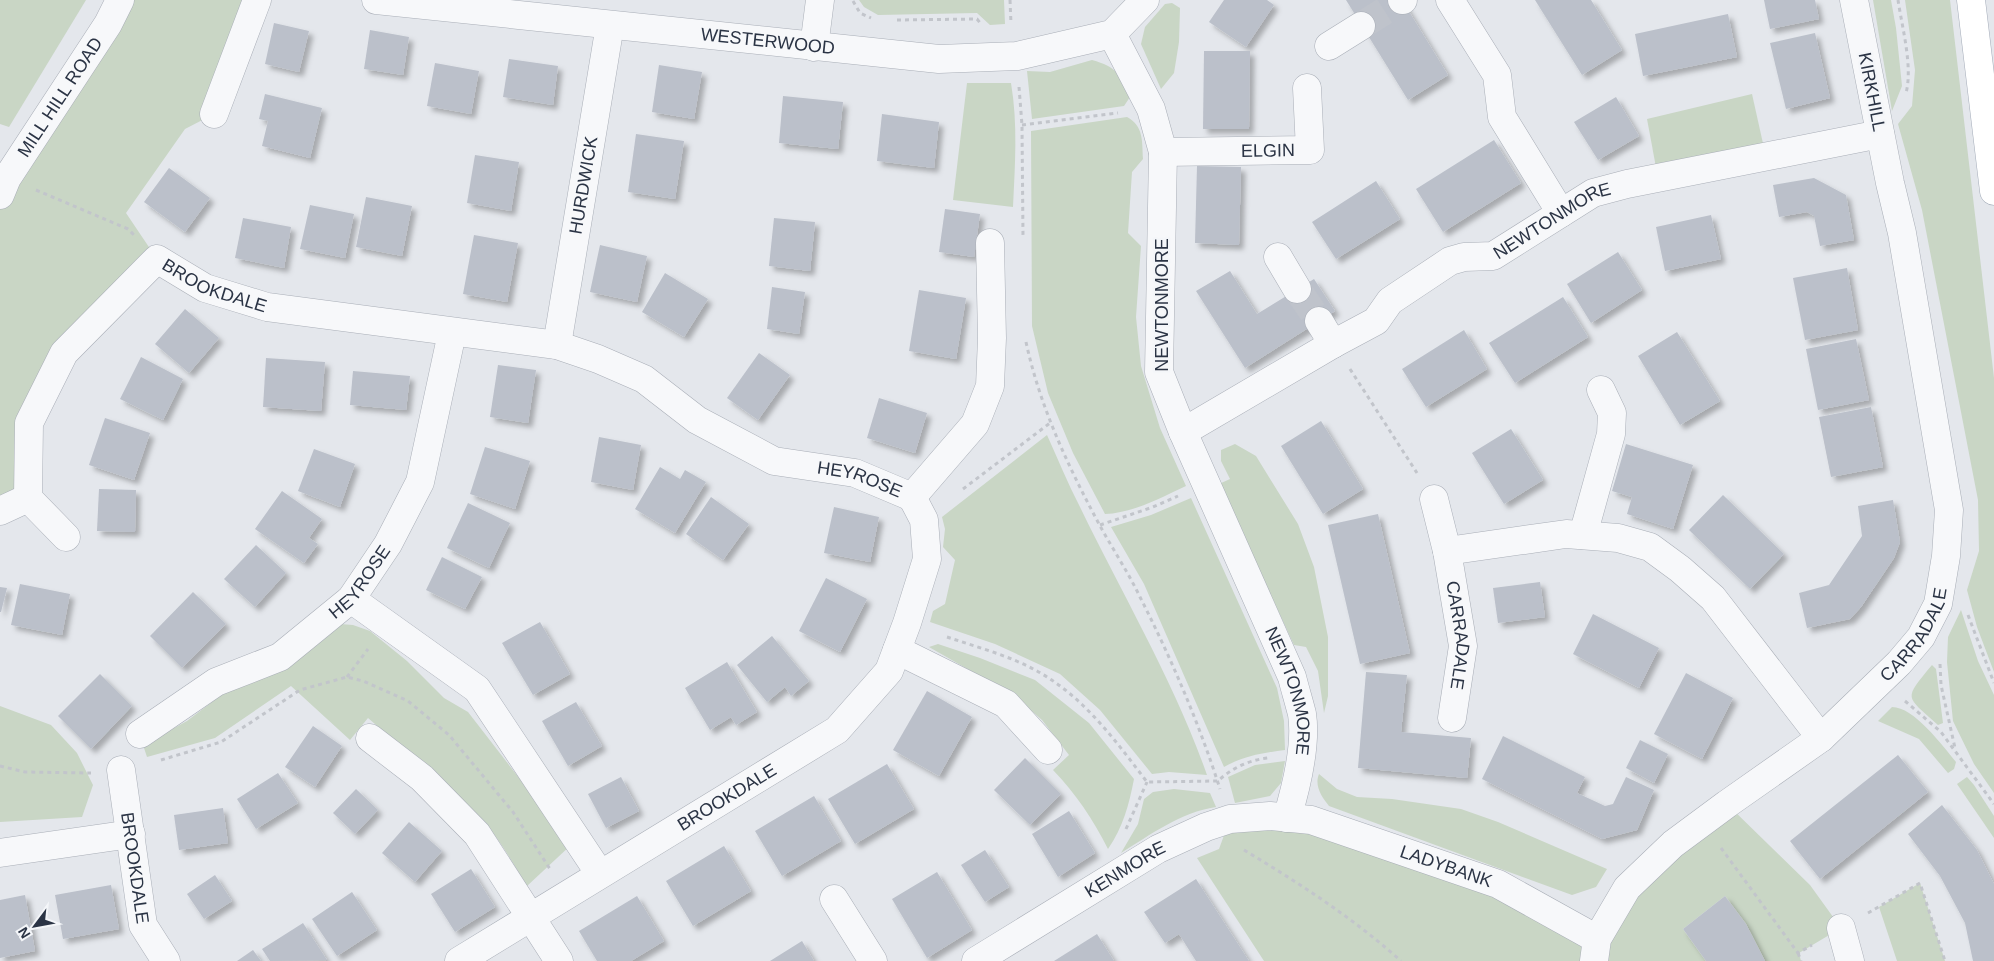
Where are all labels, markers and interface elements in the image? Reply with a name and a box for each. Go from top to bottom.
street label: WESTERWOOD [700,24,836,58]
street label: MILL HILL ROAD [14,34,106,161]
street label: KIRKHILL [1855,51,1889,133]
street label: HURDWICK [566,135,601,236]
street label: ELGIN [1241,140,1295,161]
street label: NEWTONMORE [1490,179,1613,263]
street label: NEWTONMORE [1152,238,1172,372]
street label: BROOKDALE [159,255,269,316]
street label: HEYROSE [816,458,905,502]
street label: HEYROSE [325,542,394,623]
street label: CARRADALE [1442,579,1473,691]
street label: CARRADALE [1876,586,1951,686]
street label: NEWTONMORE [1261,624,1313,756]
street label: BROOKDALE [674,760,780,835]
street label: BROOKDALE [117,811,153,925]
street label: KENMORE [1081,837,1168,902]
street label: LADYBANK [1397,841,1495,891]
north arrow [10,901,60,951]
text: N [15,924,33,941]

